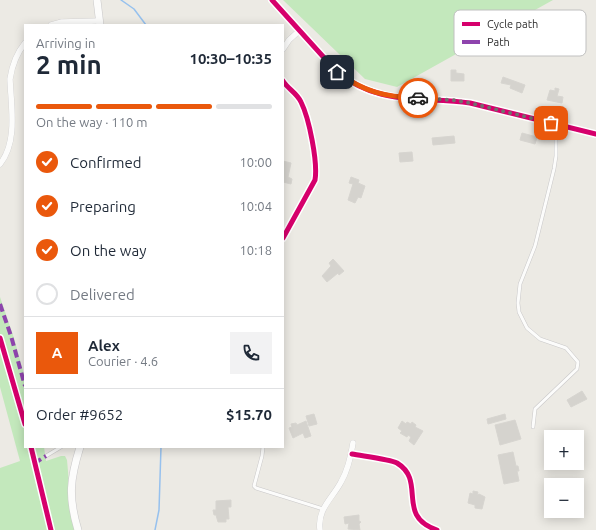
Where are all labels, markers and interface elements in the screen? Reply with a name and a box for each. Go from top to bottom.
legend [454,10,586,56]
text: Cycle path [487,18,538,30]
text: Arriving in [36,36,95,50]
text: Path [487,36,510,48]
text: 2 min [36,50,102,79]
text: 10:30–10:35 [189,50,272,67]
pin [320,55,354,89]
icon: home [326,61,348,83]
courier [398,78,438,118]
icon: car [407,87,429,109]
pin [534,106,568,140]
icon: bag [540,112,562,134]
text: On the way · 110 m [36,115,148,129]
icon: check [36,151,58,173]
text: Confirmed [70,154,142,171]
text: 10:00 [239,155,272,169]
icon: check [36,195,58,217]
text: Preparing [70,198,136,215]
text: 10:04 [239,199,272,213]
icon: check [36,239,58,261]
text: On the way [70,242,146,259]
text: 10:18 [239,243,272,257]
text: Delivered [70,286,135,303]
button: phone [230,332,272,374]
text: Alex [88,337,120,354]
text: A [52,344,62,361]
text: Courier · 4.6 [88,354,158,368]
text: Order #9652 [36,406,123,423]
text: $15.70 [226,406,272,423]
map controls [544,430,584,518]
button: + [544,430,584,470]
button: − [544,478,584,518]

